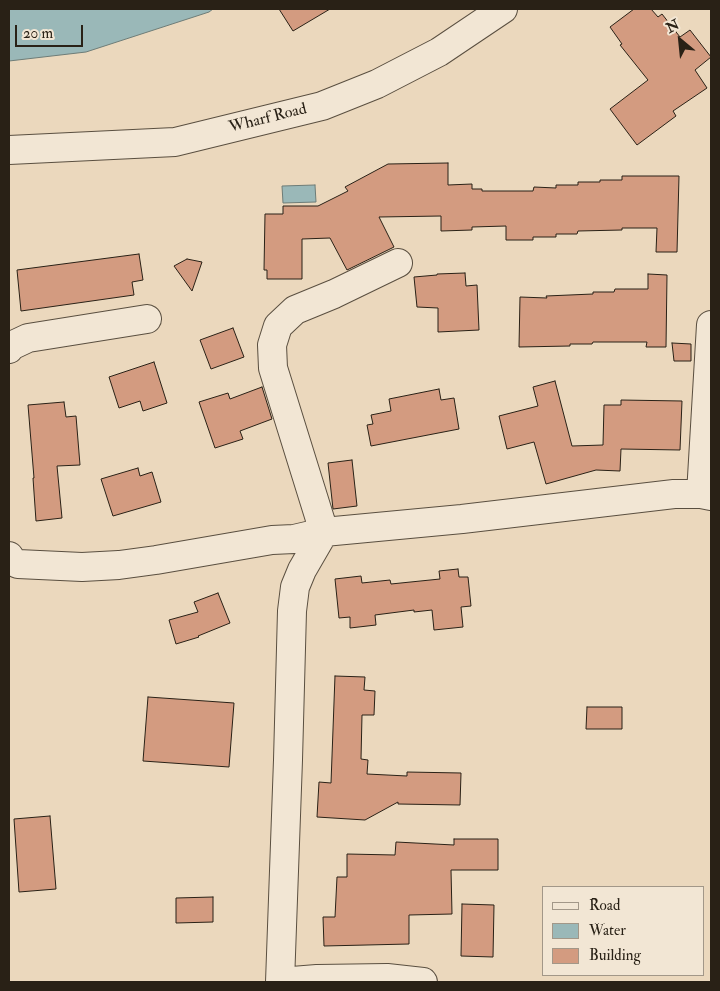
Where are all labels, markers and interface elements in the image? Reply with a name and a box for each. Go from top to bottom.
scale bar [18,15,85,47]
north arrow [655,15,705,65]
text: N [663,16,682,37]
text: 20 m [23,24,53,43]
street label: Wharf Road [227,100,309,138]
legend [542,886,705,976]
text: Road [589,896,620,915]
text: Water [589,921,626,940]
text: Building [589,946,641,965]

